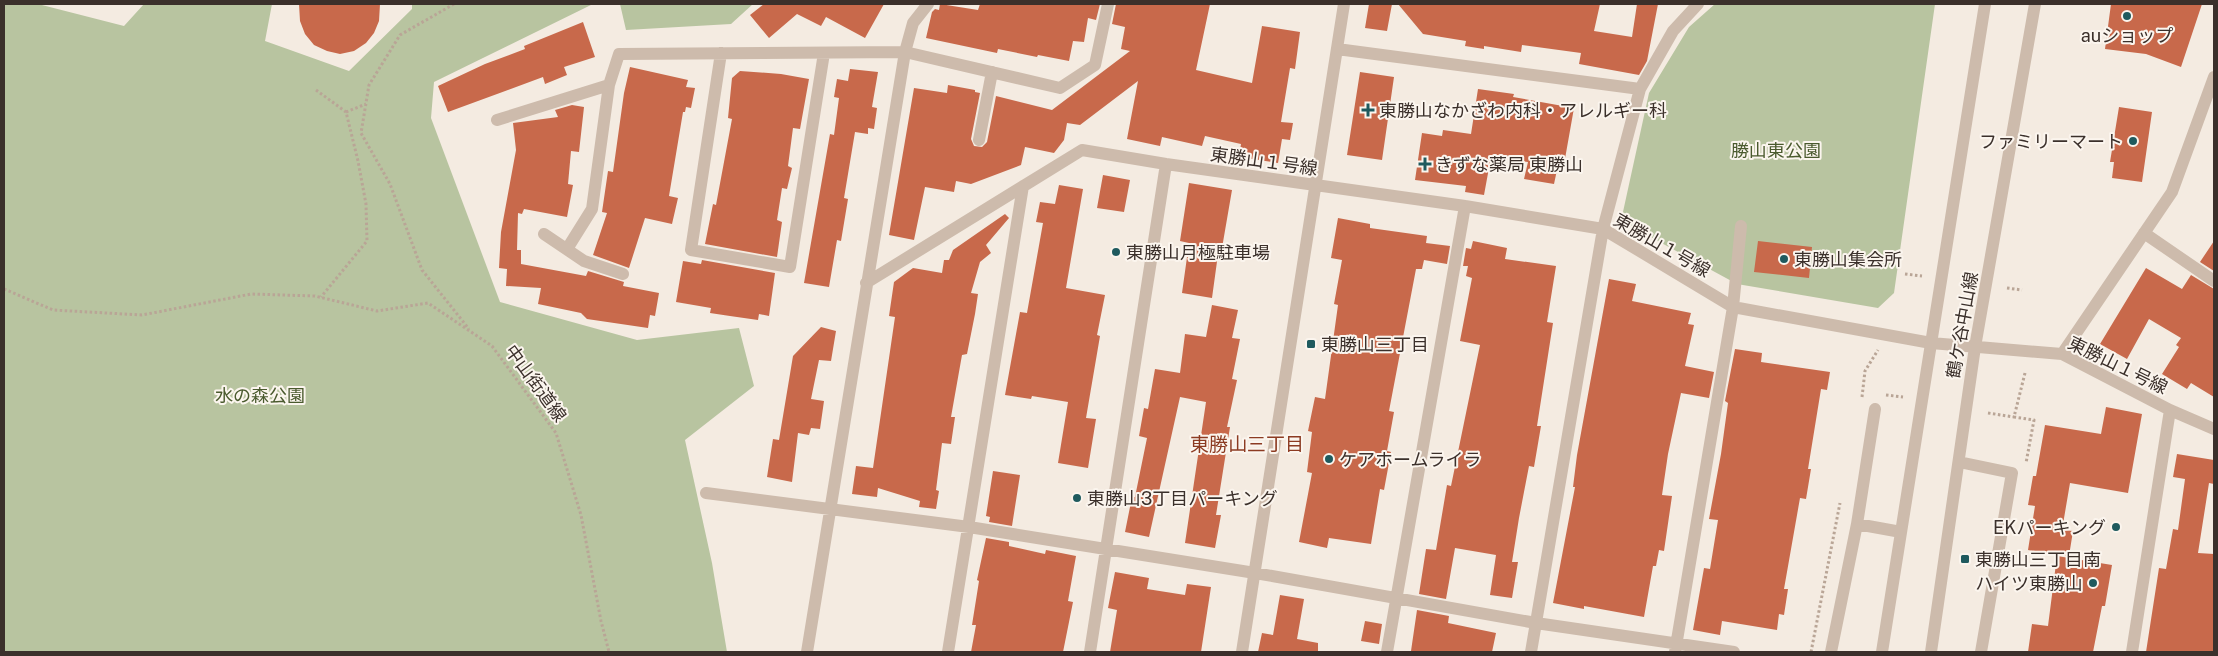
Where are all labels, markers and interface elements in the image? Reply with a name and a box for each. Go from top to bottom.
marker: auショップ [2121,10,2133,22]
place label: auショップ [2081,25,2173,46]
place label: 東勝山なかざわ内科・アレルギー科 [1379,100,1667,121]
marker: 東勝山なかざわ内科・アレルギー科 [1361,103,1375,117]
place label: ファミリーマート [1979,131,2123,152]
marker: ファミリーマート [2127,135,2139,147]
park label: 勝山東公園 [1731,140,1821,161]
street label: 東勝山１号線 [1209,143,1319,179]
place label: きずな薬局 東勝山 [1435,154,1583,175]
marker: きずな薬局 東勝山 [1419,158,1431,170]
street label: 東勝山１号線 [1610,209,1714,281]
place label: 東勝山月極駐車場 [1126,242,1270,263]
marker: 東勝山月極駐車場 [1110,246,1122,258]
place label: 東勝山集会所 [1794,249,1902,270]
marker: 東勝山集会所 [1778,253,1790,265]
street label: 鶴ケ谷中山線 [1942,270,1982,380]
street label: 東勝山１号線 [2065,332,2171,398]
place label: 東勝山三丁目 [1321,334,1429,355]
marker: 東勝山三丁目 [1305,338,1317,350]
street label: 中山街道線 [501,340,571,426]
park label: 水の森公園 [215,385,305,406]
district label: 東勝山三丁目 [1190,433,1304,455]
place label: ケアホームライラ [1339,449,1482,470]
marker: ケアホームライラ [1323,453,1335,465]
place label: 東勝山3丁目パーキング [1087,488,1278,509]
marker: 東勝山3丁目パーキング [1071,492,1083,504]
place label: EKパーキング [1993,517,2106,538]
marker: EKパーキング [2110,521,2122,533]
place label: 東勝山三丁目南 [1975,549,2101,570]
marker: 東勝山三丁目南 [1959,553,1971,565]
place label: ハイツ東勝山 [1975,573,2083,594]
marker: ハイツ東勝山 [2087,577,2099,589]

